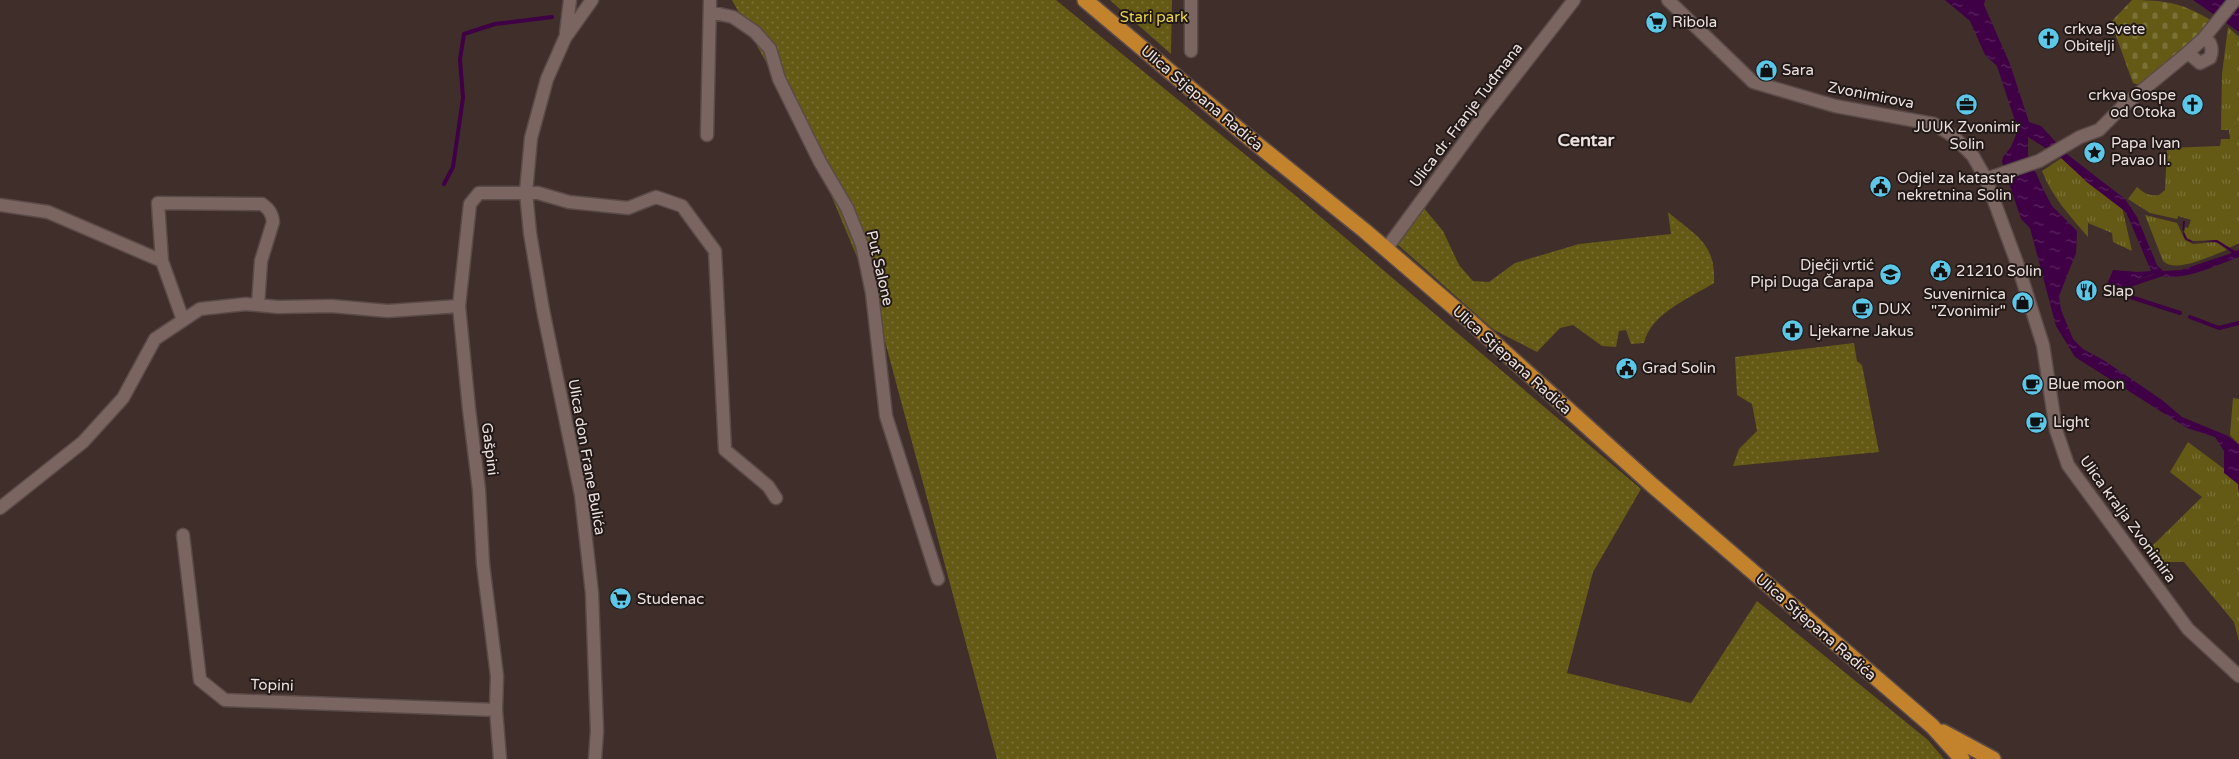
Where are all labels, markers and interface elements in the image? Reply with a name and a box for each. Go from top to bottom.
park label: Stari park [1120,8,1188,26]
supermarket icon: Ribola [1644,10,1668,34]
place label: Ribola [1672,13,1717,31]
place label: crkva Svete Obitelji [2064,20,2145,55]
church icon: crkva Svete Obitelji [2036,26,2060,50]
street label: Ulica dr. Franje Tuđmana [1406,39,1526,191]
street label: Ulica Stjepana Radića [1137,42,1267,154]
shop icon: Sara [1754,58,1778,82]
place label: Sara [1782,61,1814,79]
street label: Zvonimirova [1826,78,1916,112]
place label: crkva Gospe od Otoka [2088,86,2176,121]
office icon: JUUK Zvonimir Solin [1955,92,1979,116]
church icon: crkva Gospe od Otoka [2180,92,2204,116]
place label: JUUK Zvonimir Solin [1914,118,2020,153]
district label: Centar [1557,129,1616,151]
place label: Papa Ivan Pavao II. [2111,134,2180,169]
place icon: Papa Ivan Pavao II. [2083,140,2107,164]
place label: Odjel za katastar nekretnina Solin [1897,169,2016,204]
public building icon: Odjel za katastar nekretnina Solin [1869,175,1893,199]
street label: Put Salone [863,229,897,307]
place label: Dječji vrtić Pipi Duga Čarapa [1750,256,1874,291]
public building icon: 21210 Solin [1928,259,1952,283]
school or university icon: Dječji vrtić Pipi Duga Čarapa [1878,262,1902,286]
place label: 21210 Solin [1956,262,2042,280]
restaurant icon: Slap [2075,279,2099,303]
place label: Slap [2103,282,2134,300]
place label: Suvenirnica "Zvonimir" [1924,285,2006,320]
shop icon: Suvenirnica "Zvonimir" [2010,291,2034,315]
cafe icon: DUX [1850,297,1874,321]
place label: DUX [1878,300,1911,318]
street label: Ulica Stjepana Radića [1449,302,1575,418]
pharmacy icon: Ljekarne Jakus [1781,319,1805,343]
place label: Ljekarne Jakus [1809,322,1914,340]
public building icon: Grad Solin [1614,356,1638,380]
place label: Grad Solin [1642,359,1716,377]
cafe icon: Blue moon [2020,372,2044,396]
place label: Blue moon [2048,375,2125,393]
street label: Ulica don Frane Bulića [564,377,610,537]
cafe icon: Light [2025,410,2049,434]
place label: Light [2053,413,2090,431]
street label: Gašpini [478,422,502,476]
street label: Ulica kralja Zvonimira [2076,452,2180,586]
street label: Ulica Stjepana Radića [1752,570,1880,684]
supermarket icon: Studenac [609,587,633,611]
place label: Studenac [637,590,704,608]
street label: Topini [250,675,294,695]

